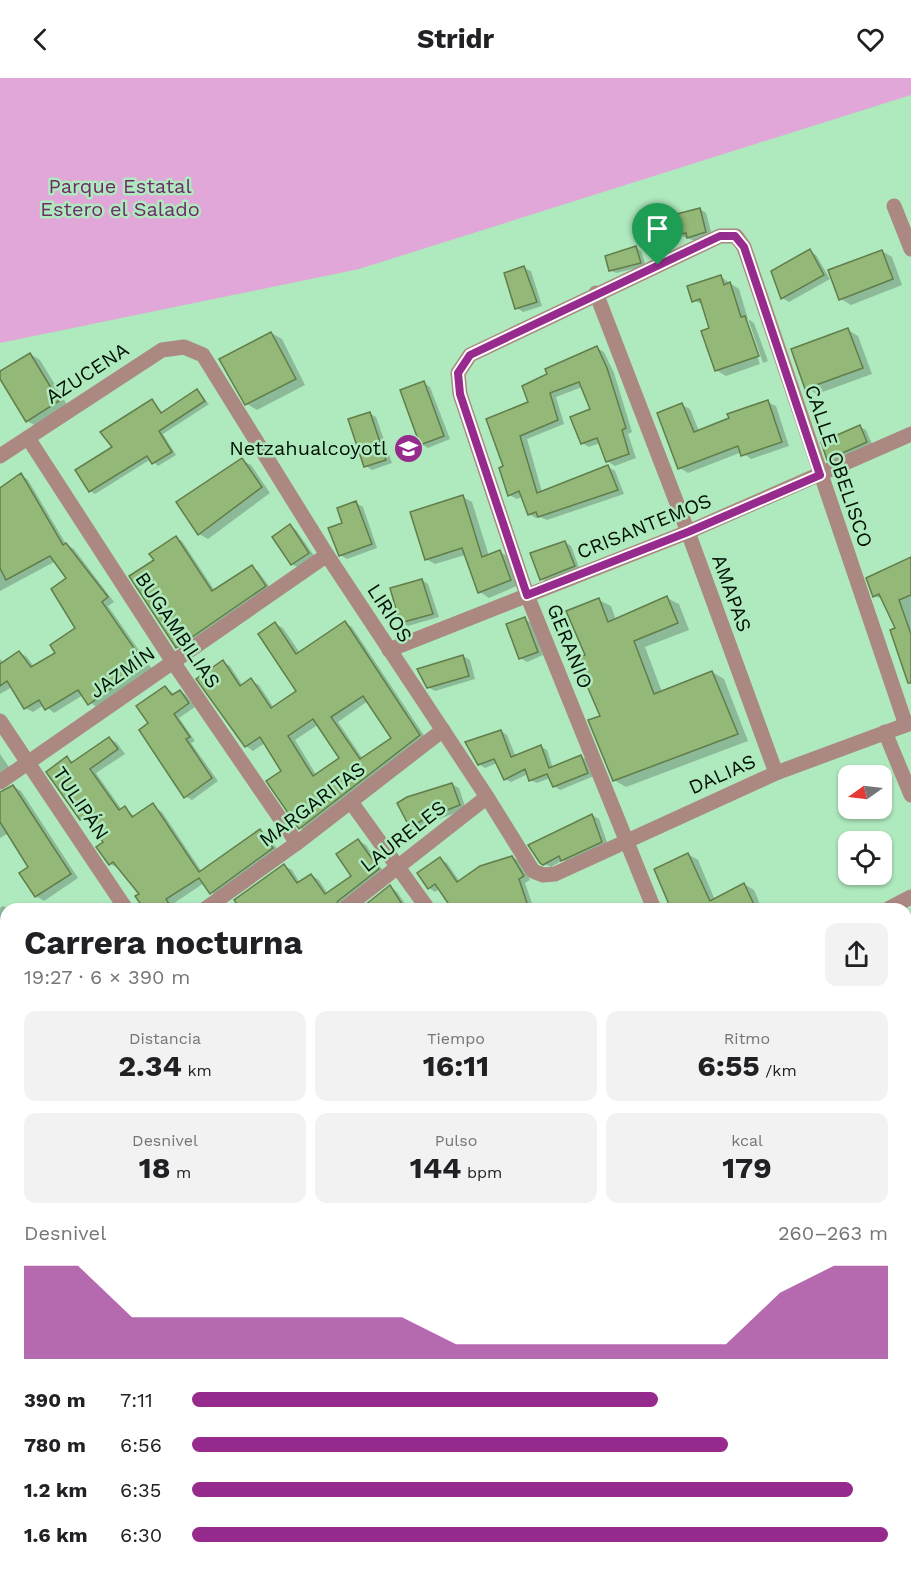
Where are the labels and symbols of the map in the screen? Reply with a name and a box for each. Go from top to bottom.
park label: Parque Estatal Estero el Salado [40,174,200,221]
pin [632,203,683,265]
street label: AZUCENA [41,337,133,409]
street label: CALLE OBELISCO [800,381,878,551]
school or university icon: Netzahualcoyotl [392,432,424,464]
place label: Netzahualcoyotl [229,436,387,460]
street label: CRISANTEMOS [573,488,715,564]
street label: AMAPAS [707,551,757,635]
street label: BUGAMBILIAS [130,567,226,693]
street label: LIRIOS [362,579,418,647]
street label: GERANIO [542,600,598,692]
street label: JAZMÍN [85,641,159,703]
street label: DALIAS [685,749,759,799]
street label: MARGARITAS [254,756,370,852]
street label: TULIPÁN [48,762,114,844]
north arrow [838,765,892,819]
street label: LAURELES [355,795,451,877]

